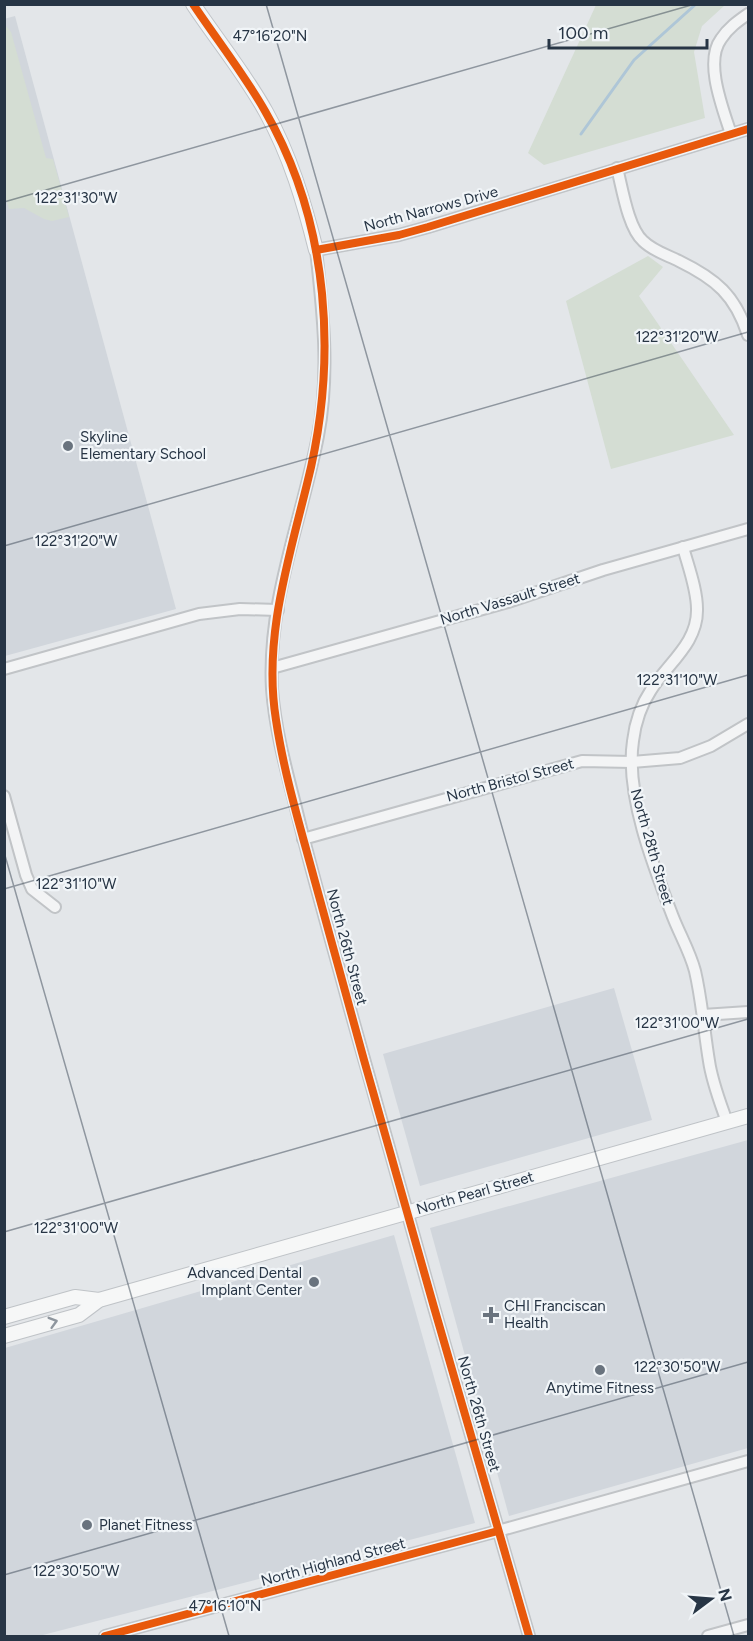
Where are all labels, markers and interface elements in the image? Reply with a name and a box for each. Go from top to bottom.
scale bar [549,12,706,50]
text: 100 m [558,22,608,44]
text: 47°16'20"N [232,27,308,45]
street label: North Narrows Drive [362,182,500,236]
text: 122°31'30"W [35,189,118,207]
text: 122°31'20"W [635,328,719,346]
place label: Skyline Elementary School [80,428,206,463]
marker: Skyline Elementary School [61,439,75,453]
text: 122°31'20"W [34,532,118,550]
street label: North Vassault Street [438,569,582,629]
text: 122°31'10"W [637,671,718,689]
street label: North Bristol Street [444,754,576,806]
street label: North 28th Street [627,787,677,908]
text: 122°31'10"W [36,875,117,893]
street label: North 26th Street [323,887,371,1007]
text: 122°31'00"W [635,1014,720,1032]
street label: North Pearl Street [414,1168,536,1218]
text: 122°31'00"W [34,1219,119,1237]
place label: Advanced Dental Implant Center [187,1264,302,1299]
marker: Advanced Dental Implant Center [307,1275,321,1289]
place label: CHI Franciscan Health [504,1297,606,1332]
marker: CHI Franciscan Health [482,1306,500,1324]
one-way arrow [48,1317,58,1329]
street label: North 26th Street [454,1354,504,1474]
text: 122°30'50"W [634,1358,721,1376]
marker: Anytime Fitness [593,1363,607,1377]
place label: Anytime Fitness [546,1379,654,1397]
place label: Planet Fitness [99,1516,192,1534]
marker: Planet Fitness [80,1518,94,1532]
street label: North Highland Street [259,1534,408,1590]
text: 122°30'50"W [33,1562,120,1580]
north arrow [681,1569,741,1629]
text: N [714,1586,736,1604]
text: 47°16'10"N [189,1597,261,1615]

